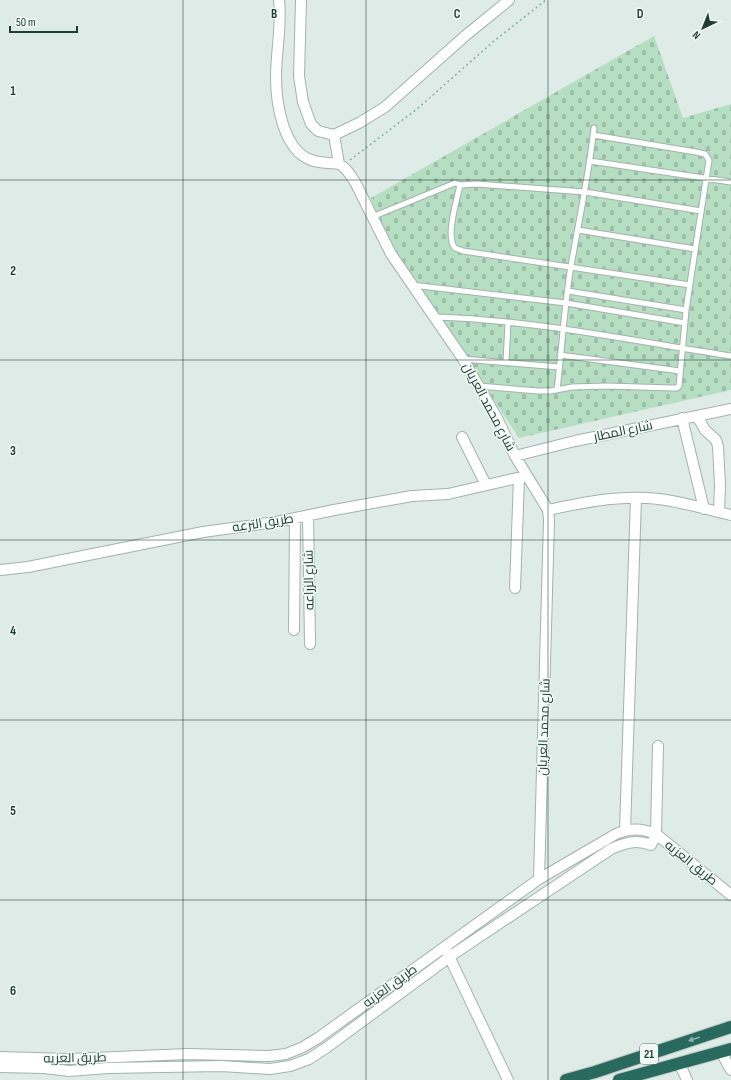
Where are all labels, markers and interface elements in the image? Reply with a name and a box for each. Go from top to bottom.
text: B [271,6,277,22]
text: C [454,6,461,22]
text: D [637,6,644,22]
scale bar [10,8,77,34]
north arrow [683,8,723,48]
text: 50 m [16,15,36,30]
text: N [690,28,703,42]
text: 1 [10,83,16,99]
text: 2 [10,263,16,279]
street label: شارع محمد العريان [459,360,519,454]
street label: شارع المطار [591,417,654,445]
text: 3 [10,443,16,459]
street label: طريق الترعه [231,510,295,536]
street label: شارع الزراعه [300,550,318,610]
text: 4 [10,623,16,639]
street label: شارع محمد العريان [534,678,554,776]
text: 5 [10,803,16,819]
street label: طريق العزيه [661,837,721,889]
street label: طريق العزيه [360,961,420,1011]
text: 6 [10,983,16,999]
one-way arrow [688,1036,700,1042]
road number: 21 [640,1044,658,1064]
street label: طريق العزيه [43,1049,107,1067]

